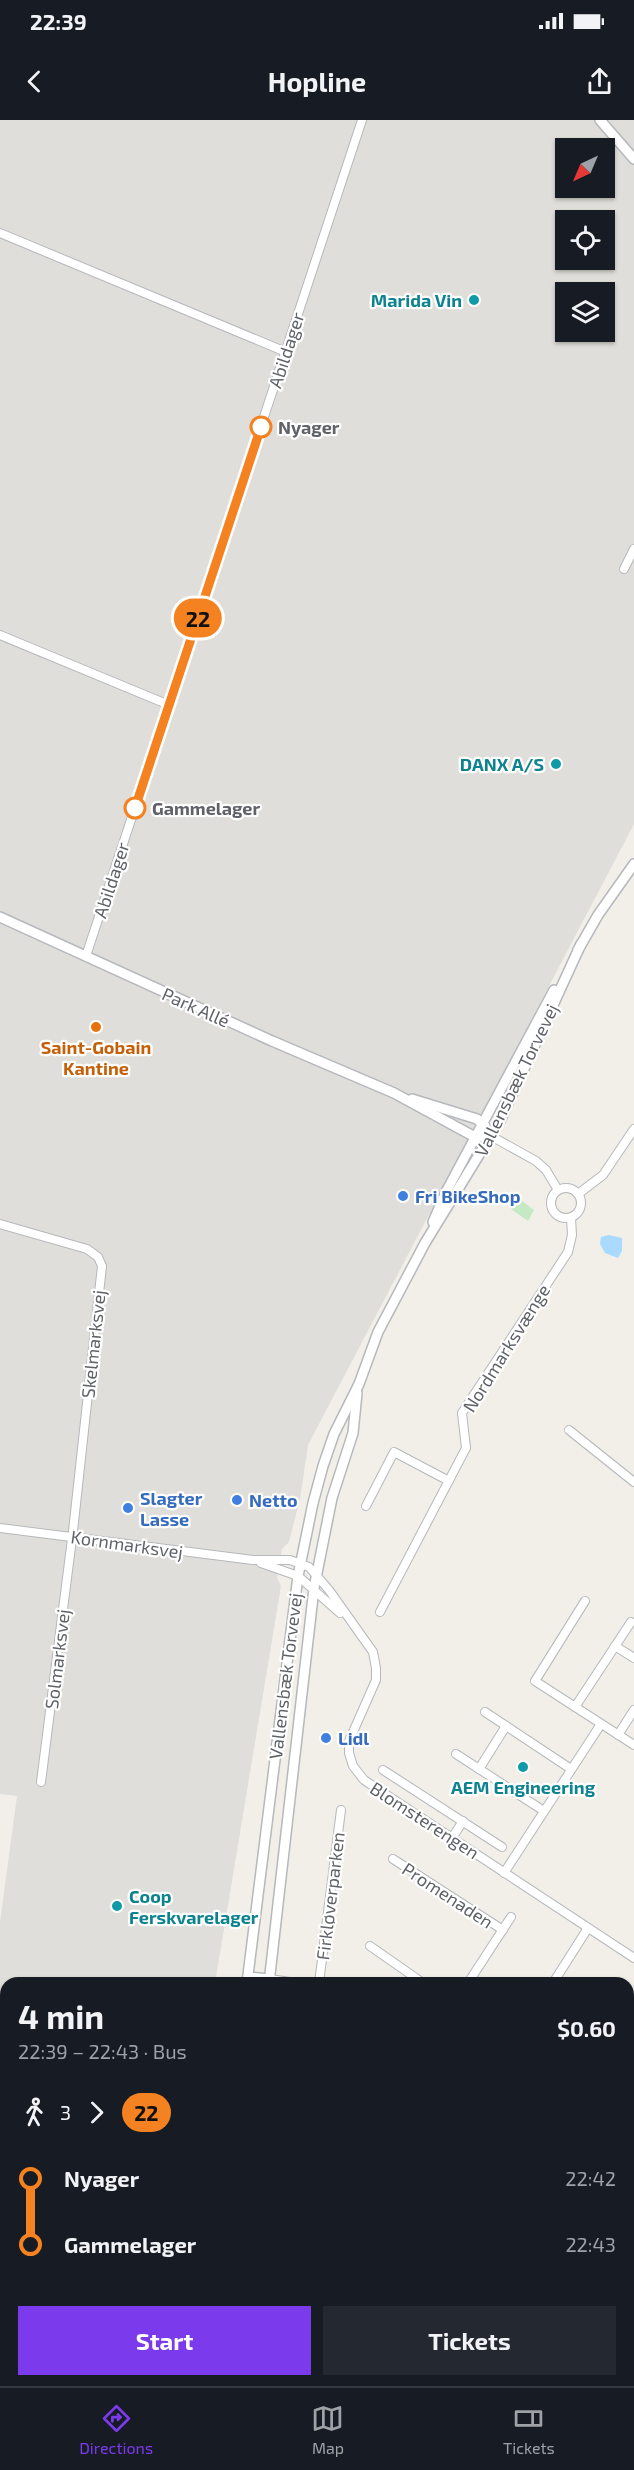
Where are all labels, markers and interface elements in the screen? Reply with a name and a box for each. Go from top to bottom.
text: 22:39 [30,8,87,34]
icon: back [18,65,51,98]
text: Hopline [268,65,366,97]
icon: share [583,65,616,98]
north arrow [555,138,615,198]
map controls [555,138,615,342]
button: locate [555,210,615,270]
button: layers [555,282,615,342]
place label: Marida Vin [371,289,462,311]
marker: Marida Vin [467,293,481,307]
street label: Abildager [263,309,309,391]
marker: Nyager [250,416,272,438]
place label: Nyager [278,416,340,438]
line badge: 22 [171,598,225,638]
text: 22 [186,606,210,631]
place label: DANX A/S [460,753,544,775]
marker: DANX A/S [549,757,563,771]
marker: Gammelager [124,797,146,819]
place label: Gammelager [152,797,260,819]
street label: Abildager [88,839,134,921]
street label: Park Allé [159,982,233,1032]
street label: Vallensbæk Torvevej [469,1000,563,1160]
marker: Saint-Gobain Kantine [89,1020,103,1034]
place label: Saint-Gobain Kantine [41,1036,151,1079]
place label: Fri BikeShop [415,1185,521,1207]
marker: Fri BikeShop [396,1189,410,1203]
street label: Nordmarksvænge [458,1280,554,1416]
street label: Skelmarksvej [76,1289,110,1399]
place label: Slagter Lasse [140,1487,203,1530]
place label: Netto [249,1489,298,1511]
marker: Netto [230,1493,244,1507]
marker: Slagter Lasse [121,1501,135,1515]
street label: Kornmarksvej [70,1525,184,1563]
street label: Vallensbæk Torvevej [264,1592,306,1760]
street label: Solmarksvej [40,1608,74,1710]
place label: Lidl [338,1727,369,1749]
marker: Lidl [319,1731,333,1745]
marker: AEM Engineering [516,1760,530,1774]
place label: AEM Engineering [451,1776,596,1798]
street label: Blomsterengen [366,1777,484,1863]
street label: Firkløverparken [311,1831,349,1961]
street label: Promenaden [398,1857,498,1933]
place label: Coop Ferskvarelager [129,1885,259,1928]
marker: Coop Ferskvarelager [110,1899,124,1913]
text: 4 min [18,1996,104,2036]
text: $0.60 [557,2015,616,2041]
text: 22:39 – 22:43 · Bus [18,2039,187,2063]
icon: walk [18,2096,51,2129]
icon: forward [80,2096,113,2129]
text: 3 [60,2100,71,2124]
text: 22 [134,2100,159,2125]
text: Nyager [64,2165,139,2191]
text: 22:42 [565,2166,616,2190]
text: Gammelager [64,2231,196,2257]
text: 22:43 [565,2232,616,2256]
button: Start [18,2306,311,2375]
button: Tickets [323,2306,616,2375]
tab: Directions [79,2402,153,2457]
tab: Map [311,2402,344,2457]
tab: Tickets [503,2402,555,2457]

